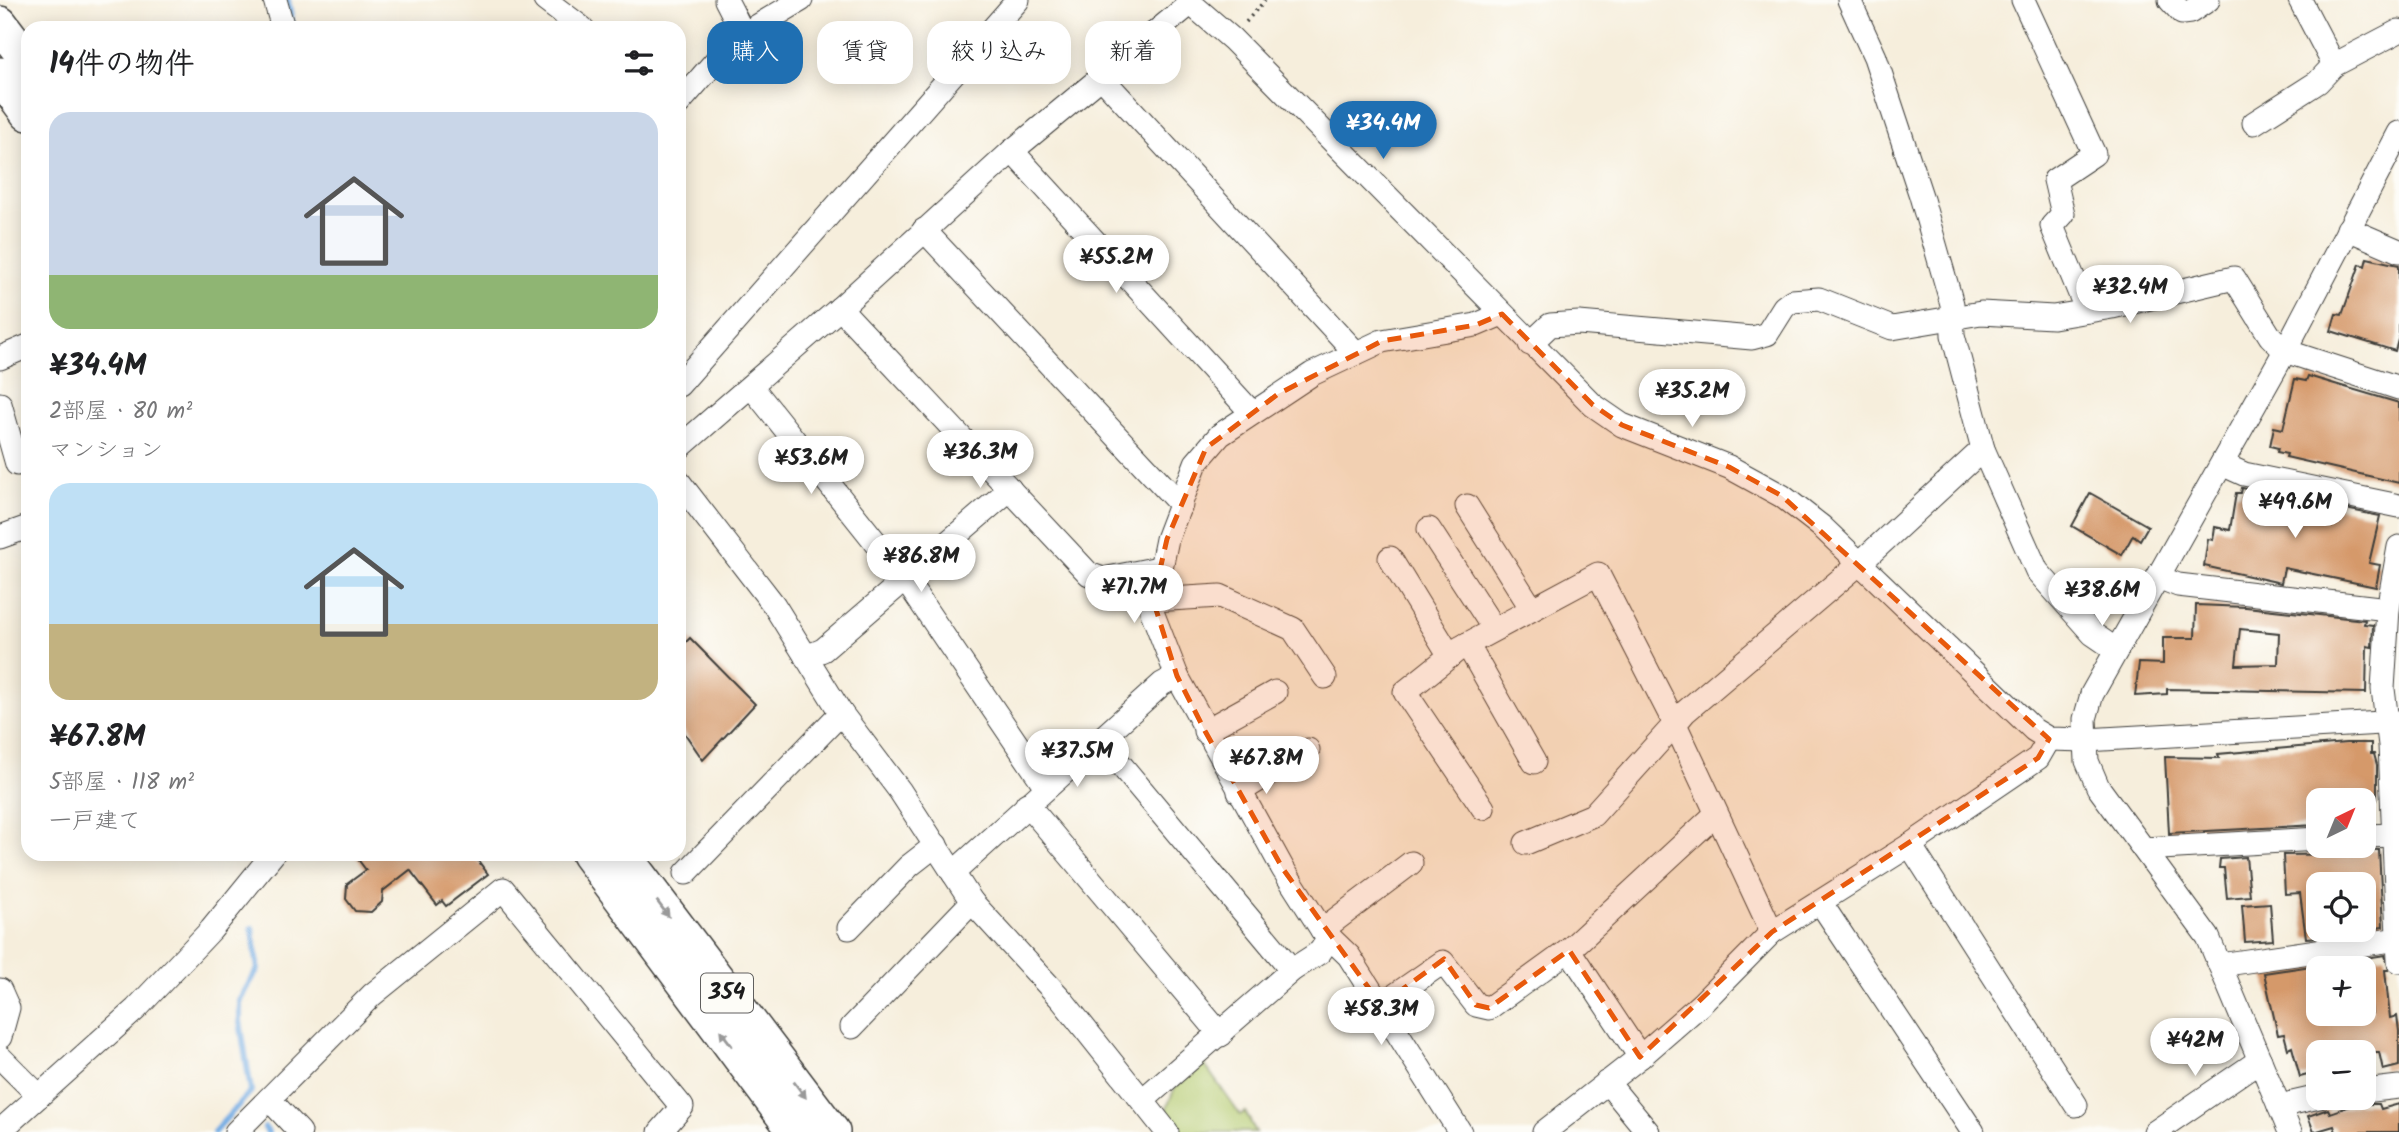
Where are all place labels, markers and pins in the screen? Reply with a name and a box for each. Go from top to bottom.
pin: ¥34.4M [1326,102,1440,161]
pin: ¥55.2M [1059,236,1173,295]
pin: ¥32.4M [2073,266,2187,325]
pin: ¥35.2M [1635,370,1749,429]
pin: ¥36.3M [923,430,1037,490]
pin: ¥53.6M [754,436,868,496]
pin: ¥49.6M [2238,480,2352,540]
pin: ¥86.8M [864,534,978,594]
pin: ¥71.7M [1077,566,1191,625]
pin: ¥38.6M [2045,568,2159,628]
pin: ¥37.5M [1020,730,1134,789]
pin: ¥67.8M [1209,736,1323,796]
pin: ¥58.3M [1324,988,1438,1047]
pin: ¥42M [2154,1018,2236,1078]

